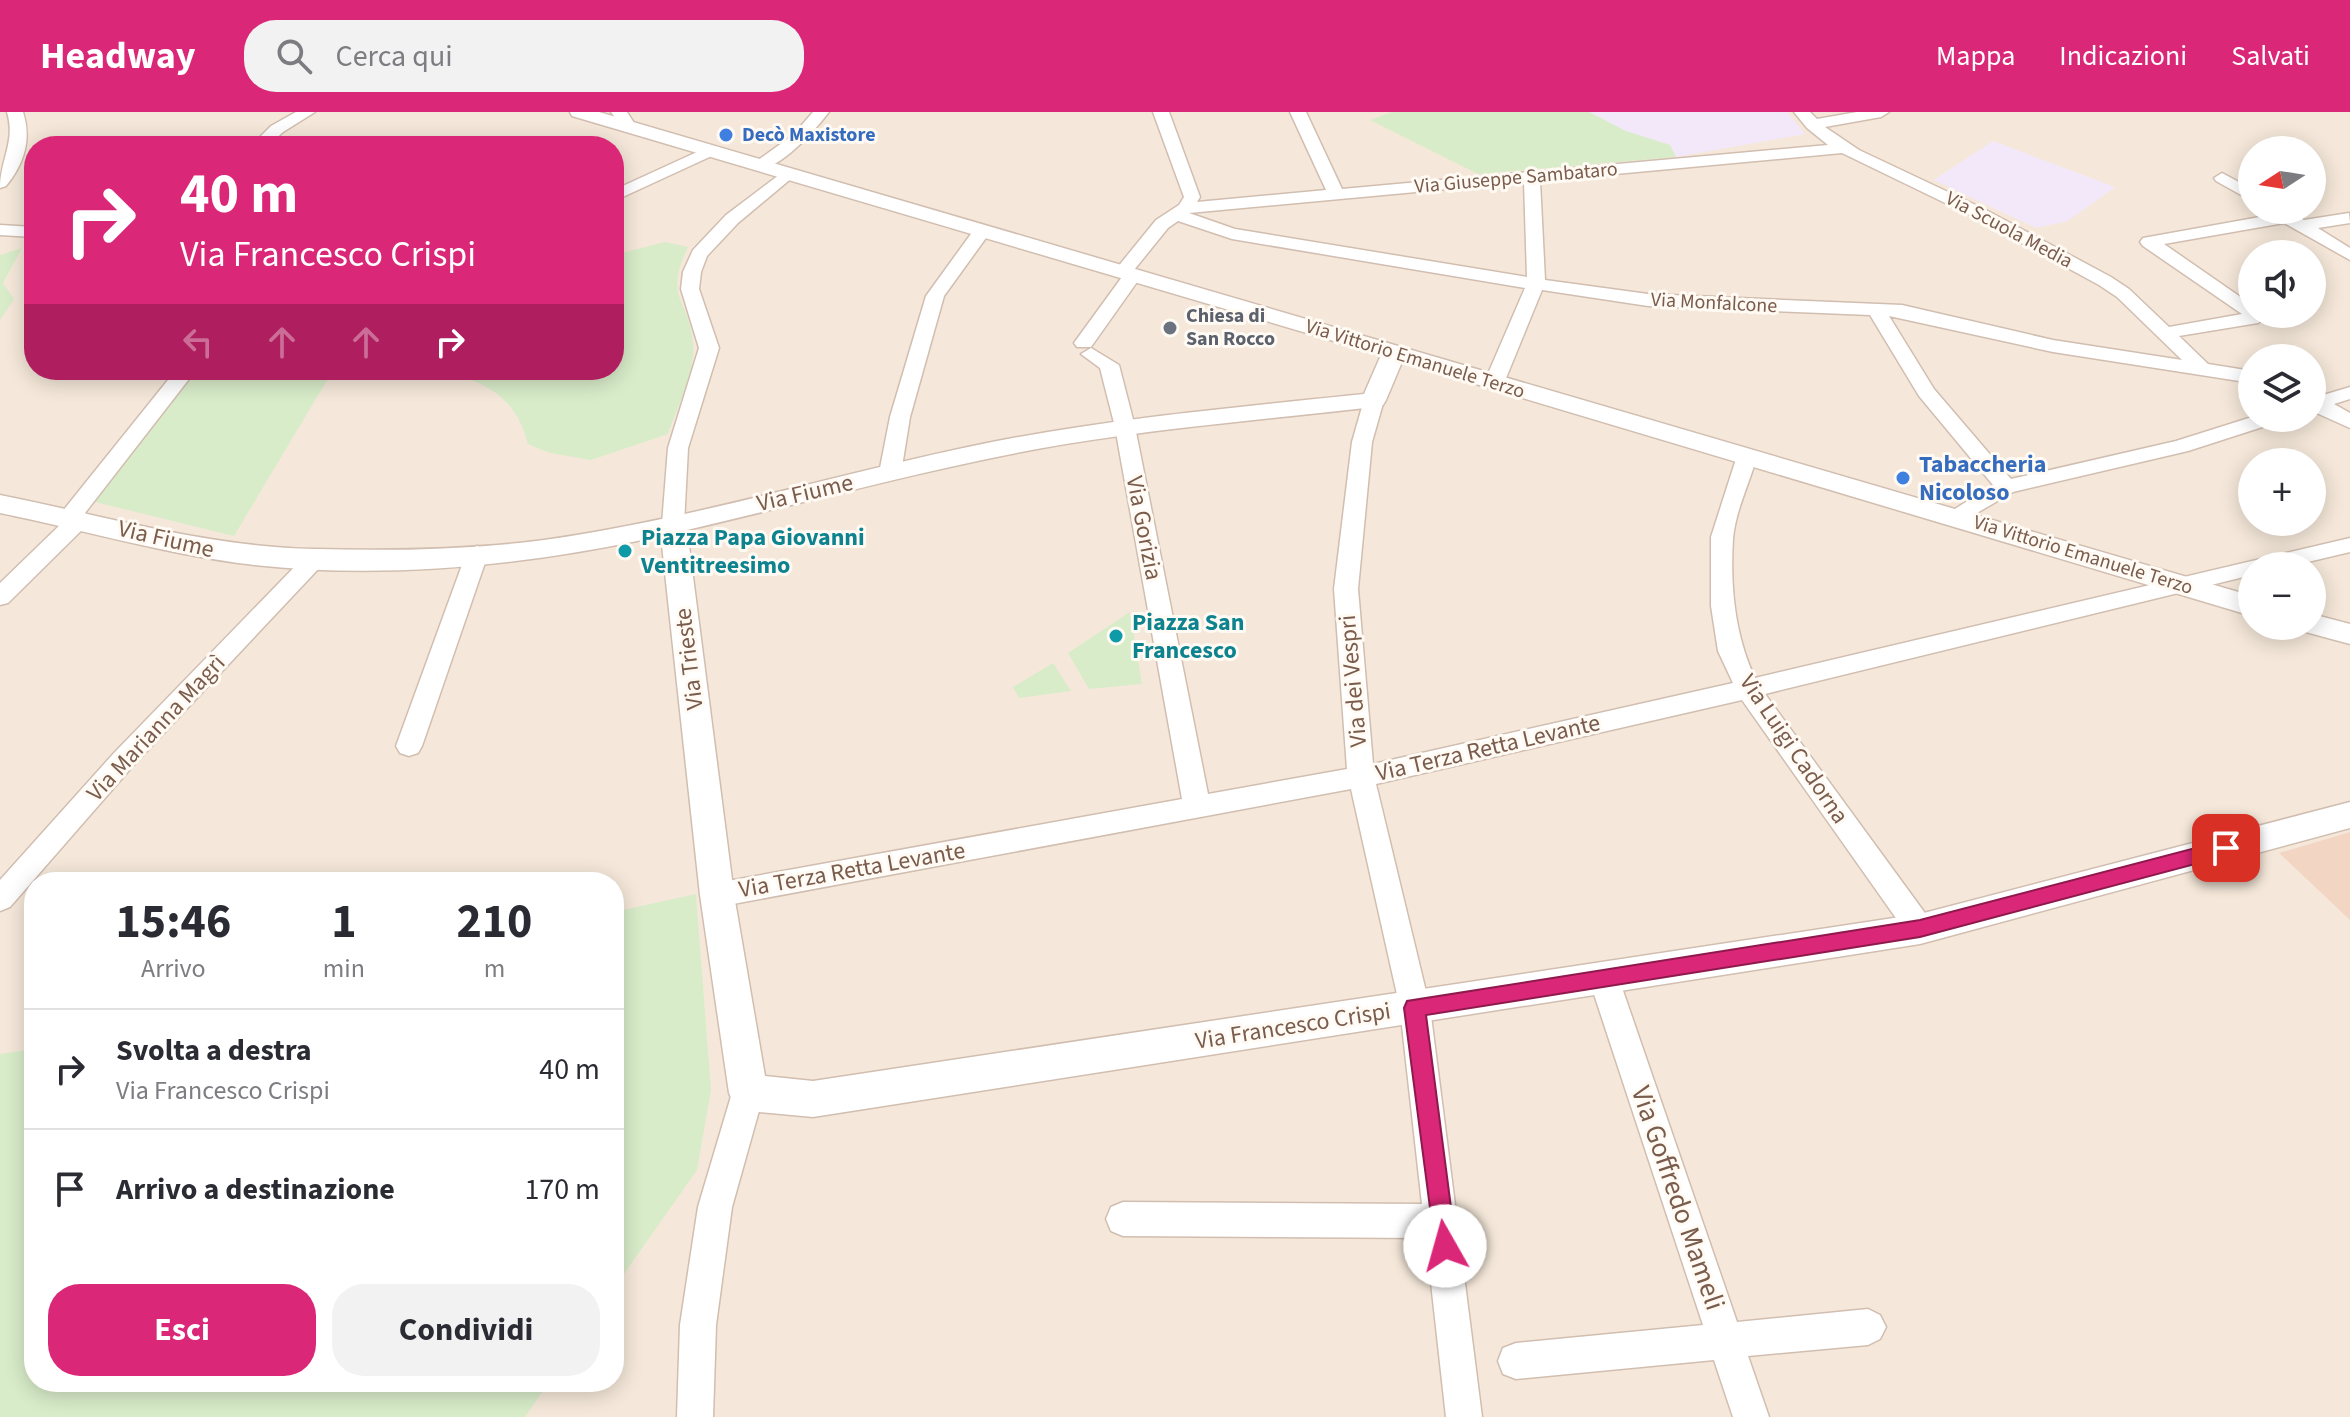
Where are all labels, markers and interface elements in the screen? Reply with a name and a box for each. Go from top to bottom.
search box [244,20,804,92]
text: Headway [40,29,196,83]
icon: search [272,34,316,78]
text: Cerca qui [336,35,453,78]
text: Mappa [1936,36,2015,76]
text: Indicazioni [2059,36,2187,76]
text: Salvati [2231,36,2310,76]
place label: Decò Maxistore [742,121,876,149]
marker: Decò Maxistore [717,126,735,144]
north arrow [2238,136,2326,224]
map controls [2238,136,2326,640]
text: 40 m [180,155,298,234]
street label: Via Giuseppe Sambataro [1413,155,1619,201]
icon: right [48,168,152,272]
street label: Via Scuola Media [1940,185,2078,275]
text: Via Francesco Crispi [180,229,476,280]
button: sound [2238,240,2326,328]
street label: Via Monfalcone [1650,286,1778,320]
place label: Chiesa di San Rocco [1186,302,1275,353]
street label: Via Vittorio Emanuele Terzo [1302,312,1528,406]
marker: Chiesa di San Rocco [1161,319,1179,337]
icon: left [176,320,220,364]
icon: ahead [260,320,304,364]
icon: ahead [344,320,388,364]
icon: right [428,320,472,364]
button: layers [2238,344,2326,432]
place label: Tabaccheria Nicoloso [1919,447,2046,510]
button: + [2238,448,2326,536]
street label: Via Fiume [753,465,857,521]
marker: Tabaccheria Nicoloso [1894,469,1912,487]
street label: Via Gorizia [1117,473,1171,583]
street label: Via Vittorio Emanuele Terzo [1970,508,2196,602]
street label: Via Fiume [114,511,218,567]
place label: Piazza Papa Giovanni Ventitreesimo [640,520,865,583]
marker: Piazza Papa Giovanni Ventitreesimo [616,542,634,560]
button: − [2238,552,2326,640]
place label: Piazza San Francesco [1132,605,1245,668]
street label: Via Trieste [665,606,713,712]
street label: Via dei Vespri [1330,613,1376,749]
marker: Piazza San Francesco [1107,627,1125,645]
street label: Via Marianna Magrì [78,647,234,809]
street label: Via Luigi Cadorna [1731,667,1857,831]
street label: Via Terza Retta Levante [1372,705,1604,791]
pin [2192,814,2260,882]
icon: arrive [2204,826,2248,870]
street label: Via Terza Retta Levante [736,833,968,907]
text: 15:46 [115,888,231,956]
text: 1 [331,888,357,956]
text: 210 [456,888,532,956]
text: Arrivo [141,950,206,987]
text: min [323,950,365,987]
text: m [484,950,505,987]
street label: Via Francesco Crispi [1193,993,1393,1059]
text: Svolta a destra [116,1029,312,1072]
icon: right [48,1047,92,1091]
text: 40 m [539,1048,600,1091]
text: Via Francesco Crispi [116,1072,330,1109]
street label: Via Goffredo Mameli [1621,1080,1735,1316]
icon: arrive [48,1167,92,1211]
text: Arrivo a destinazione [116,1168,395,1211]
text: 170 m [524,1168,600,1211]
position arrow [1403,1204,1487,1288]
button: Esci [48,1284,316,1376]
button: Condividi [332,1284,600,1376]

